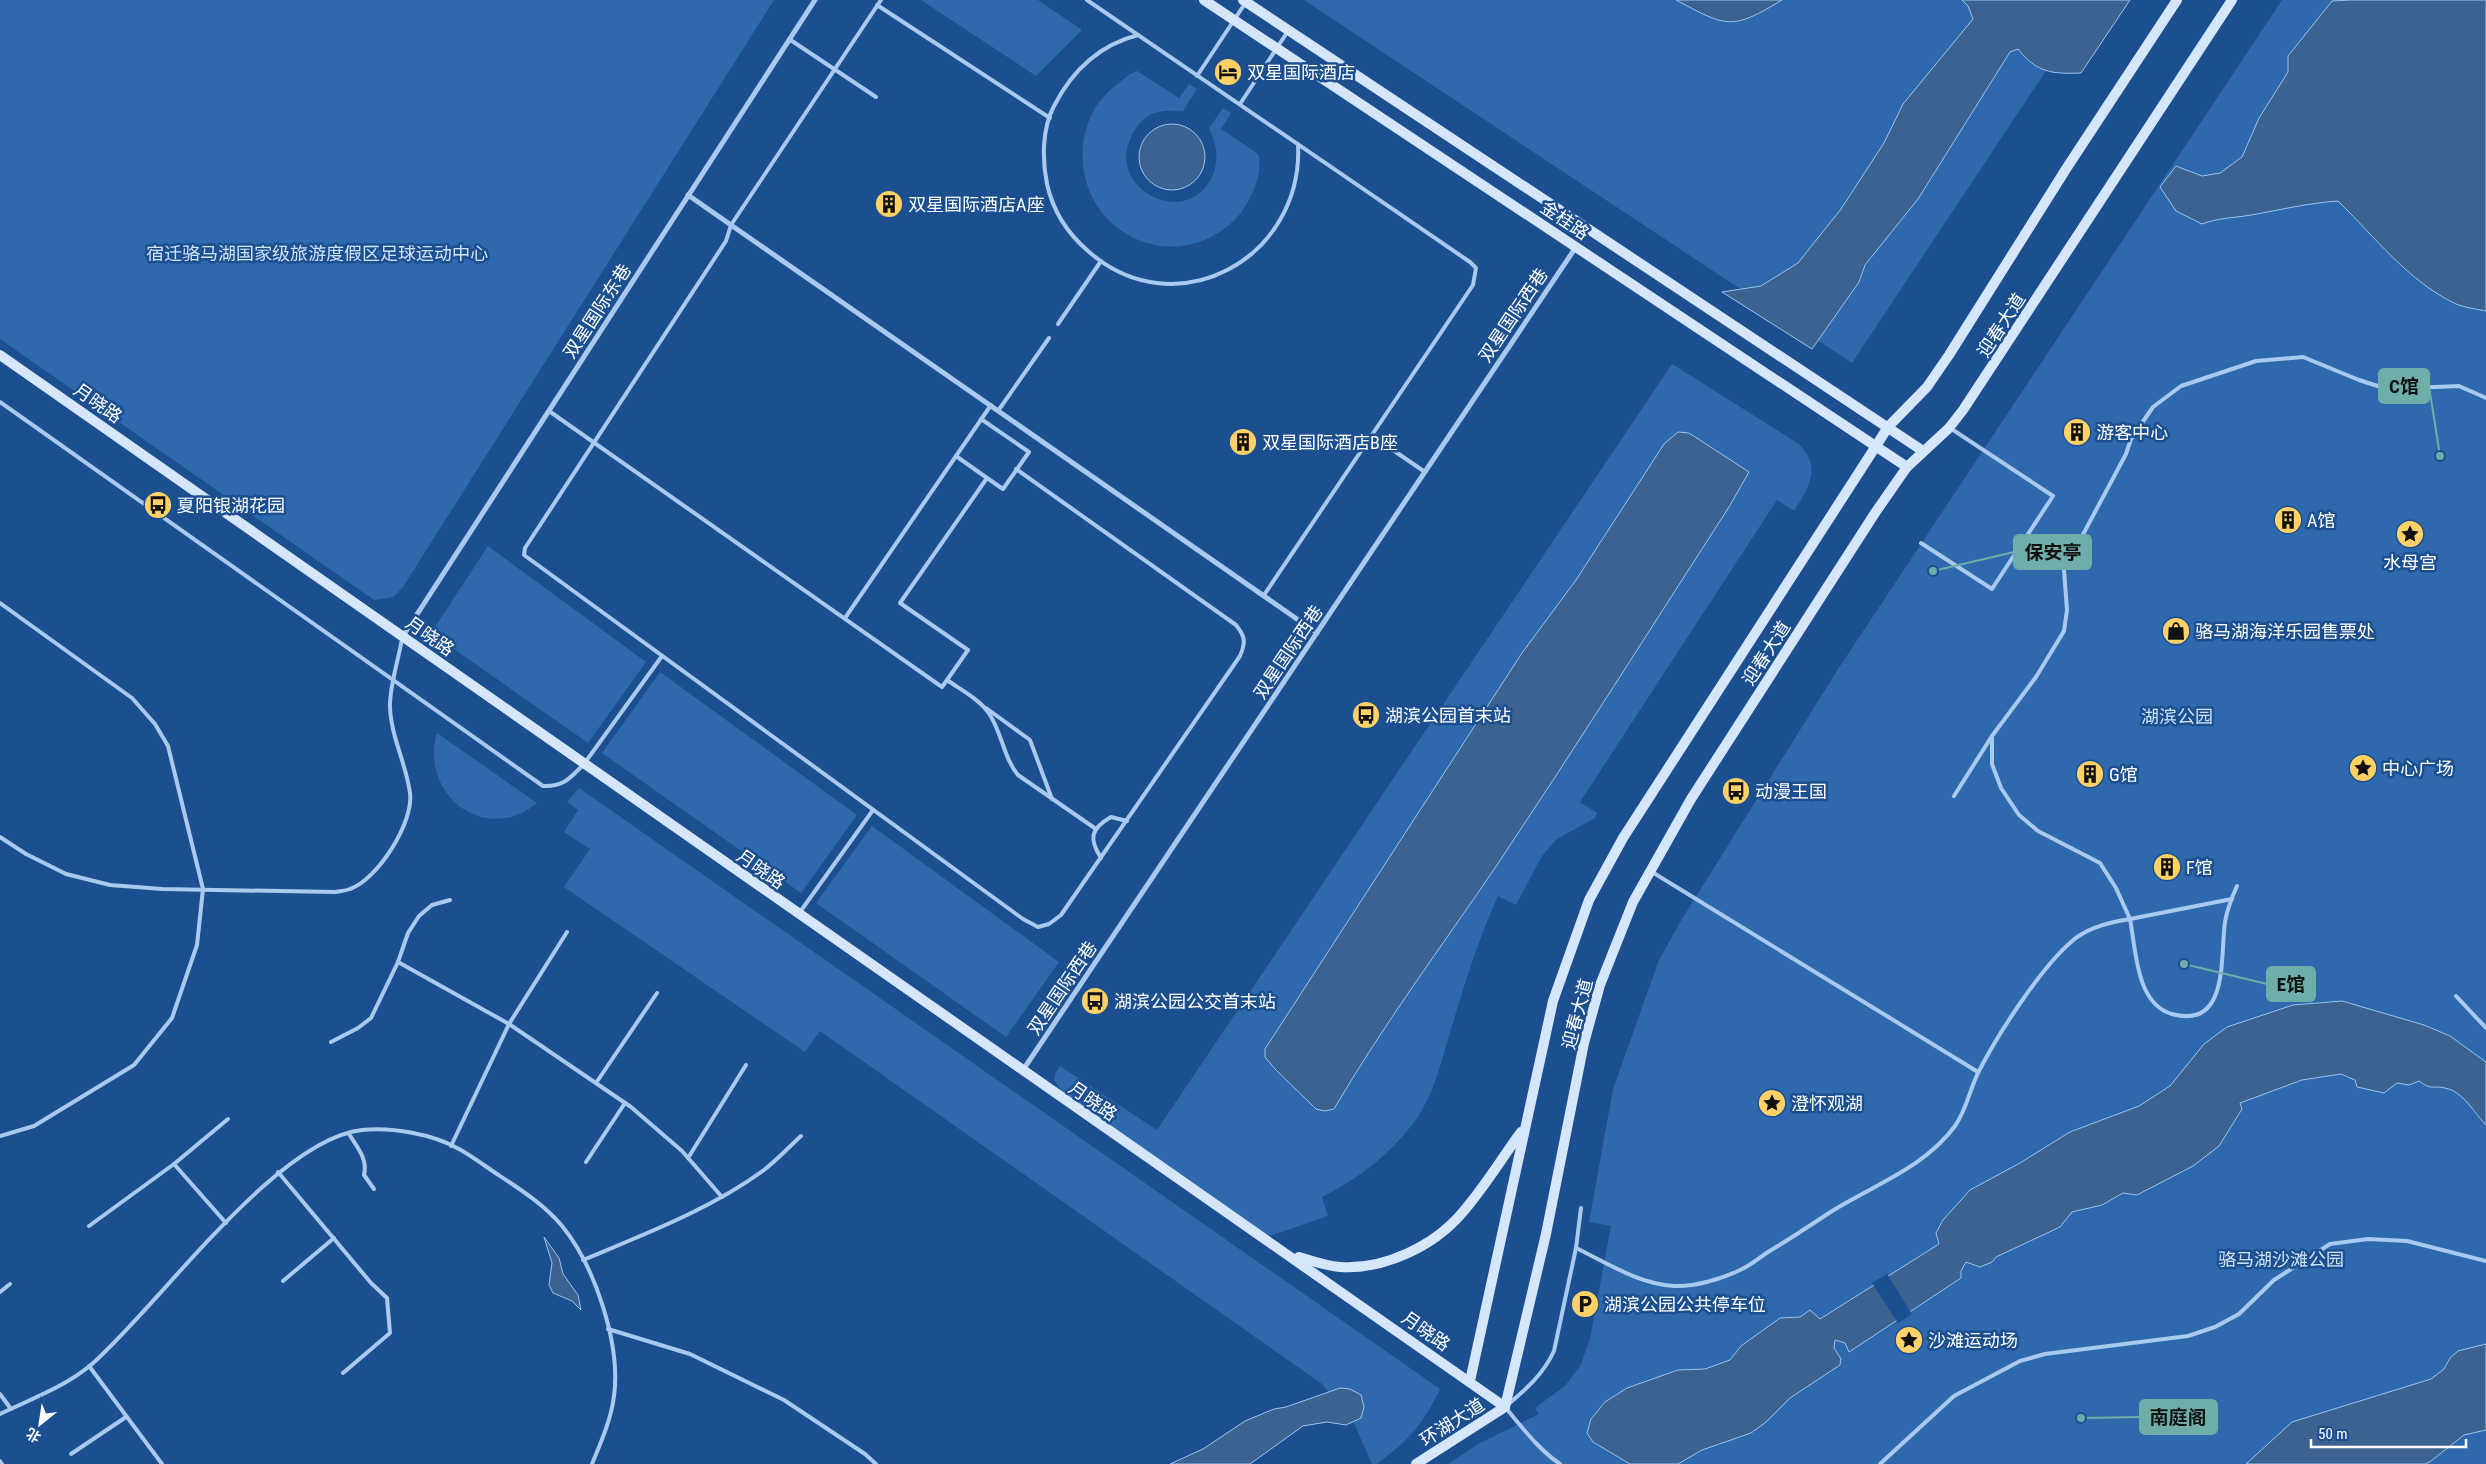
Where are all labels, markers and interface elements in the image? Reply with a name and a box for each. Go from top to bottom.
hotel icon: 双星国际酒店 [1213,57,1243,87]
place label: 双星国际酒店 [1247,62,1355,83]
building icon: 双星国际酒店A座 [874,189,904,219]
place label: 双星国际酒店A座 [908,194,1044,215]
street label: 金桂路 [1537,196,1593,244]
park label: 宿迁骆马湖国家级旅游度假区足球运动中心 [146,243,488,264]
street label: 双星国际东巷 [559,260,635,362]
street label: 双星国际西巷 [1474,264,1552,366]
street label: 迎春大道 [1973,289,2029,361]
callout: C馆 [2379,369,2429,403]
text: C馆 [2389,375,2419,398]
street label: 月晓路 [70,379,126,427]
building icon: 游客中心 [2062,417,2092,447]
place label: 游客中心 [2096,422,2168,443]
building icon: 双星国际酒店B座 [1228,427,1258,457]
place label: 双星国际酒店B座 [1262,432,1398,453]
bus stop icon: 夏阳银湖花园 [143,490,173,520]
place label: 夏阳银湖花园 [177,495,285,516]
building icon: A馆 [2273,505,2303,535]
place label: A馆 [2307,510,2335,531]
place icon: 水母宫 [2395,519,2425,549]
callout: 保安亭 [2014,535,2091,569]
text: 保安亭 [2024,541,2082,564]
place label: 水母宫 [2383,552,2437,573]
street label: 双星国际西巷 [1249,601,1327,703]
street label: 月晓路 [402,612,458,660]
shop icon: 骆马湖海洋乐园售票处 [2161,616,2191,646]
street label: 迎春大道 [1738,617,1794,689]
place label: 骆马湖海洋乐园售票处 [2195,621,2375,642]
bus stop icon: 湖滨公园首末站 [1351,700,1381,730]
place label: 湖滨公园首末站 [1385,705,1511,726]
park label: 湖滨公园 [2141,706,2213,727]
place icon: 中心广场 [2348,753,2378,783]
place label: 中心广场 [2382,758,2454,779]
building icon: G馆 [2075,759,2105,789]
place label: G馆 [2109,764,2138,785]
bus stop icon: 动漫王国 [1721,776,1751,806]
place label: 动漫王国 [1755,781,1827,802]
street label: 月晓路 [733,845,789,893]
building icon: F馆 [2152,852,2182,882]
place label: F馆 [2186,857,2213,878]
street label: 双星国际西巷 [1023,937,1101,1039]
callout: E馆 [2267,967,2315,1001]
text: E馆 [2277,973,2305,996]
street label: 迎春大道 [1558,977,1596,1051]
bus stop icon: 湖滨公园公交首末站 [1080,986,1110,1016]
place label: 湖滨公园公交首末站 [1114,991,1276,1012]
street label: 月晓路 [1065,1077,1121,1125]
place icon: 澄怀观湖 [1757,1088,1787,1118]
place label: 澄怀观湖 [1791,1093,1863,1114]
park label: 骆马湖沙滩公园 [2218,1249,2344,1270]
parking icon: 湖滨公园公共停车位 [1570,1289,1600,1319]
place label: 湖滨公园公共停车位 [1604,1294,1766,1315]
street label: 月晓路 [1398,1307,1454,1355]
place icon: 沙滩运动场 [1894,1325,1924,1355]
place label: 沙滩运动场 [1928,1330,2018,1351]
street label: 环湖大道 [1416,1394,1488,1450]
north arrow [15,1399,65,1449]
callout: 南庭阁 [2140,1400,2217,1434]
text: 南庭阁 [2149,1406,2207,1429]
scale bar [2311,1416,2466,1448]
text: 北 [23,1425,44,1446]
text: 50 m [2318,1425,2348,1443]

